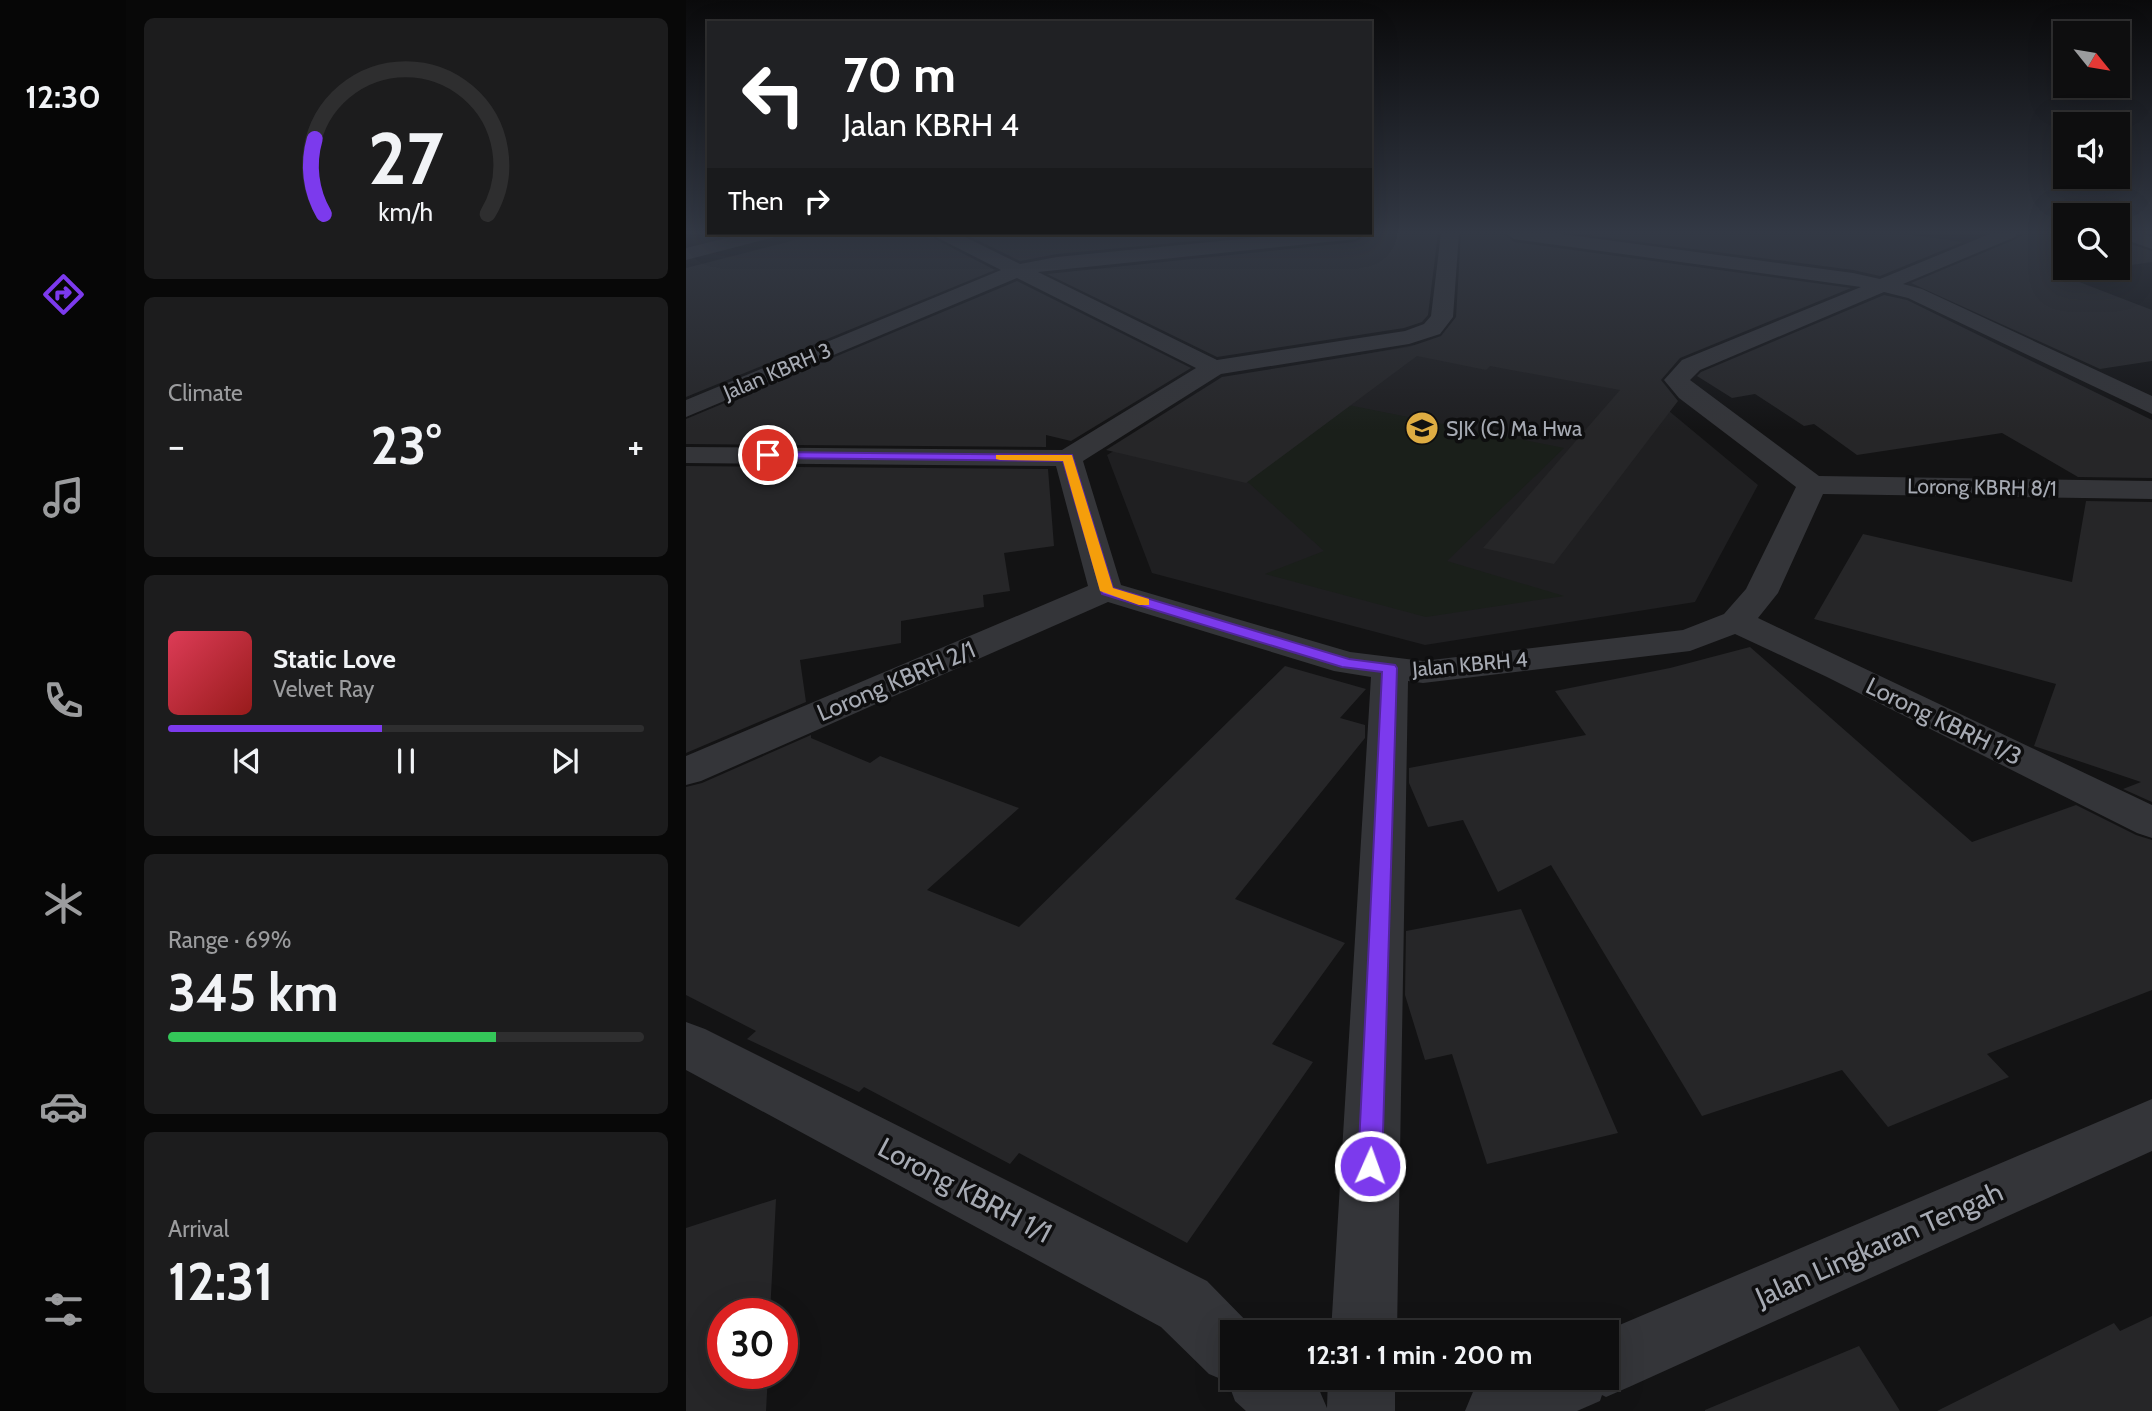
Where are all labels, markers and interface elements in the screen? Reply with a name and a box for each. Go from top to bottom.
north arrow [2053,21,2130,98]
map controls [2053,21,2130,280]
text: 70 m [843,45,956,104]
icon: left [728,49,819,140]
text: 12:30 [25,77,101,116]
text: Jalan KBRH 4 [843,105,1019,144]
button: sound [2053,112,2130,189]
text: 27 [368,115,444,203]
icon: right [798,182,836,220]
text: Then [728,185,784,217]
text: km/h [379,197,433,227]
button: search [2053,203,2130,280]
icon: directions [39,270,88,319]
street label: Jalan KBRH 3 [718,337,835,405]
text: Climate [168,379,243,407]
school or university icon: SJK (C) Ma Hwa [1403,409,1441,447]
text: 23° [371,414,441,477]
place label: SJK (C) Ma Hwa [1446,416,1582,441]
text: − [168,422,185,469]
text: + [627,422,644,469]
pin [738,425,798,485]
icon: arrive [749,436,787,474]
icon: music [39,473,88,522]
street label: Lorong KBRH 8/1 [1907,473,2057,501]
street label: Lorong KBRH 2/1 [813,635,979,727]
text: Static Love [273,643,396,675]
street label: Jalan KBRH 4 [1410,647,1529,682]
street label: Lorong KBRH 1/3 [1861,671,2027,771]
text: Velvet Ray [273,675,374,703]
icon: phone [39,676,88,725]
icon: previous [228,742,266,780]
icon: pause [387,742,425,780]
icon: next [546,742,584,780]
icon: climate [39,879,88,928]
text: Range · 69% [168,926,292,954]
text: 345 km [168,961,338,1024]
icon: car [39,1082,88,1131]
position arrow [1333,1129,1407,1203]
street label: Lorong KBRH 1/1 [872,1130,1058,1250]
street label: Jalan Lingkaran Tengah [1749,1174,2008,1314]
text: Arrival [168,1215,229,1243]
text: 12:31 [168,1250,273,1313]
icon: filters [39,1285,88,1334]
speed limit sign: 30 [707,1298,798,1389]
text: 12:31 · 1 min · 200 m [1307,1339,1532,1371]

